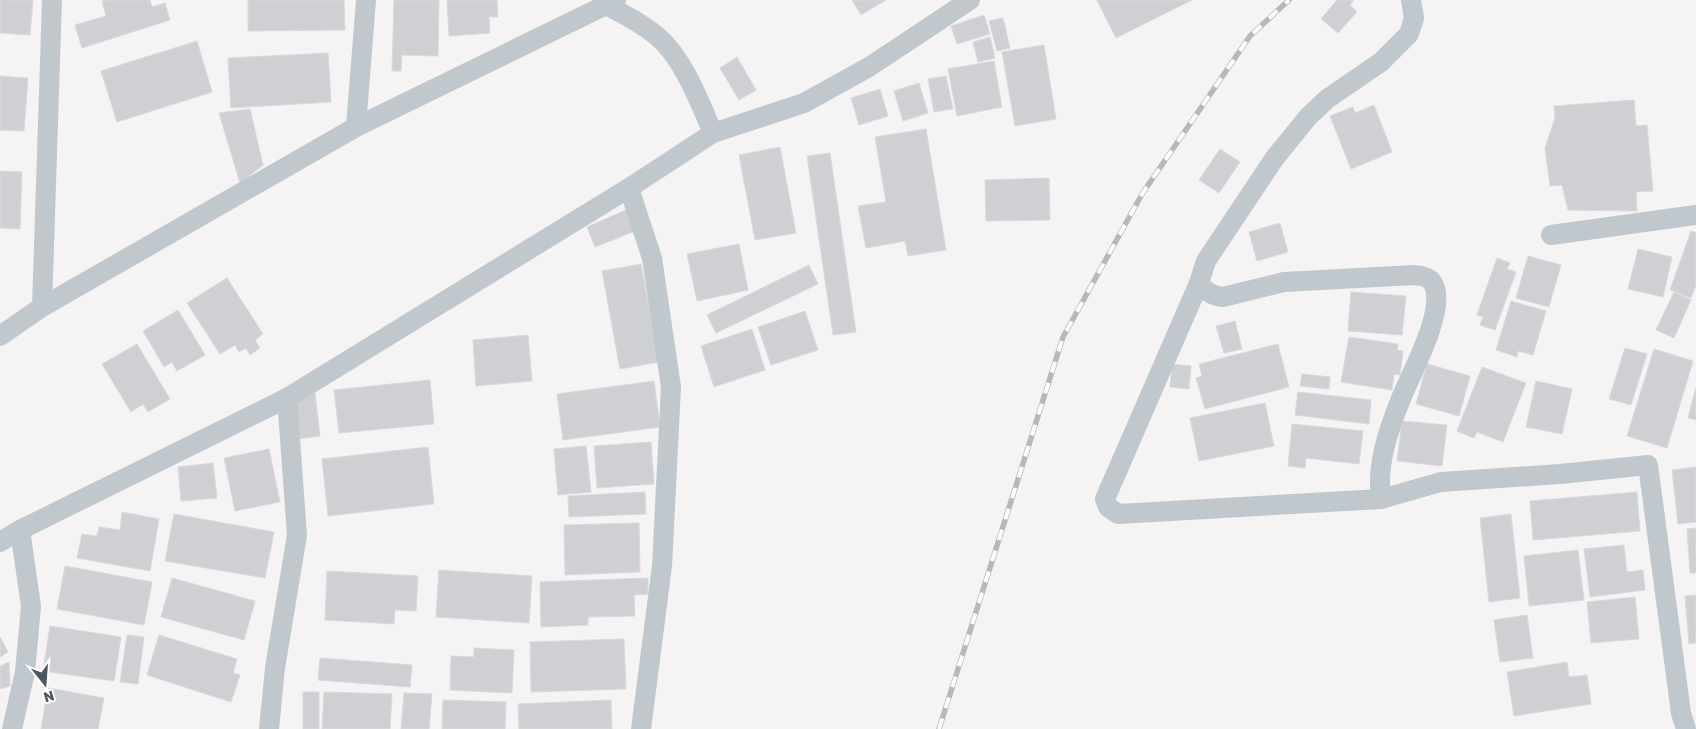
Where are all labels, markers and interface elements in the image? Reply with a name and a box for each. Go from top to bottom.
north arrow [20,659,70,709]
text: N [41,686,56,706]

